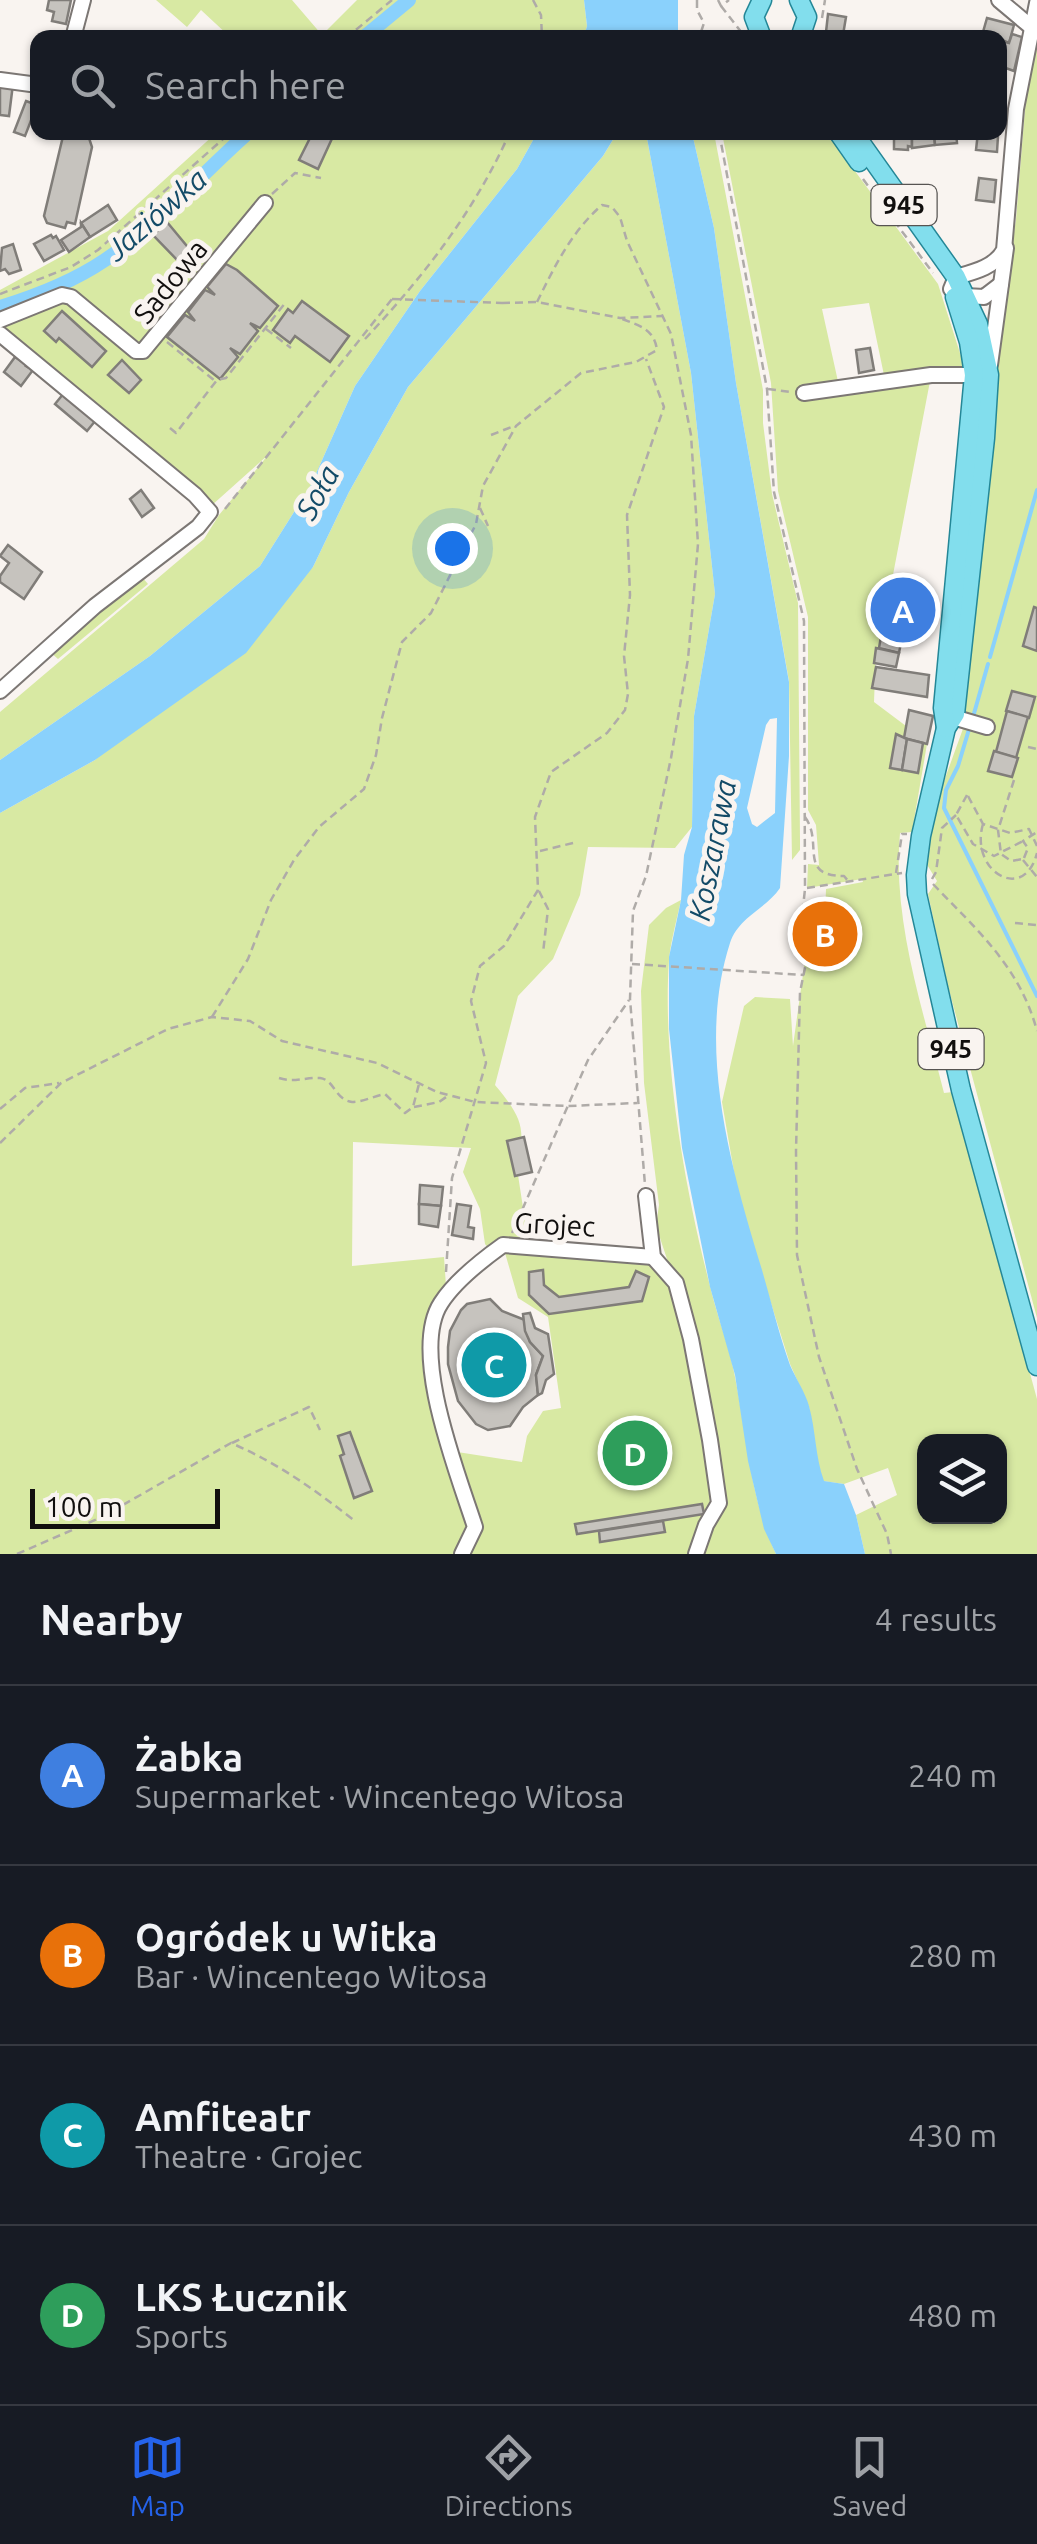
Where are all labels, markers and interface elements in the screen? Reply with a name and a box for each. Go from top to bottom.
search box [30,30,1007,140]
icon: search [65,58,120,113]
text: Search here [145,64,346,106]
water label: Jaziówka [97,161,213,268]
road number: 945 [872,185,936,225]
street label: Sadowa [127,233,213,329]
water label: Soła [288,459,345,526]
your location [427,523,478,574]
pin: A [870,572,936,648]
water label: Koszarawa [682,777,742,923]
pin: B [792,896,858,972]
road number: 945 [918,1029,984,1069]
street label: Grojec [514,1206,596,1242]
pin: C [462,1328,526,1402]
pin: D [602,1416,668,1490]
map controls [917,1434,1007,1524]
button: layers [917,1434,1007,1524]
scale bar [30,1484,220,1528]
text: 100 m [45,1491,123,1522]
text: Nearby [40,1596,183,1643]
text: 4 results [875,1601,997,1637]
text: Żabka [135,1736,243,1778]
text: A [61,1757,84,1793]
text: 240 m [908,1757,997,1793]
text: Supermarket · Wincentego Witosa [135,1778,624,1814]
text: Ogródek u Witka [135,1916,438,1958]
text: B [62,1937,83,1973]
text: 280 m [908,1937,997,1973]
text: Bar · Wincentego Witosa [135,1958,488,1994]
text: Amfiteatr [135,2096,311,2138]
text: C [62,2117,83,2153]
text: 430 m [908,2117,997,2153]
text: Theatre · Grojec [135,2138,362,2174]
text: LKS Łucznik [135,2276,347,2318]
text: D [61,2297,84,2333]
text: 480 m [908,2297,997,2333]
text: Sports [135,2318,228,2354]
tab: Map [130,2430,185,2521]
tab: Directions [445,2430,573,2521]
tab: Saved [833,2430,907,2521]

